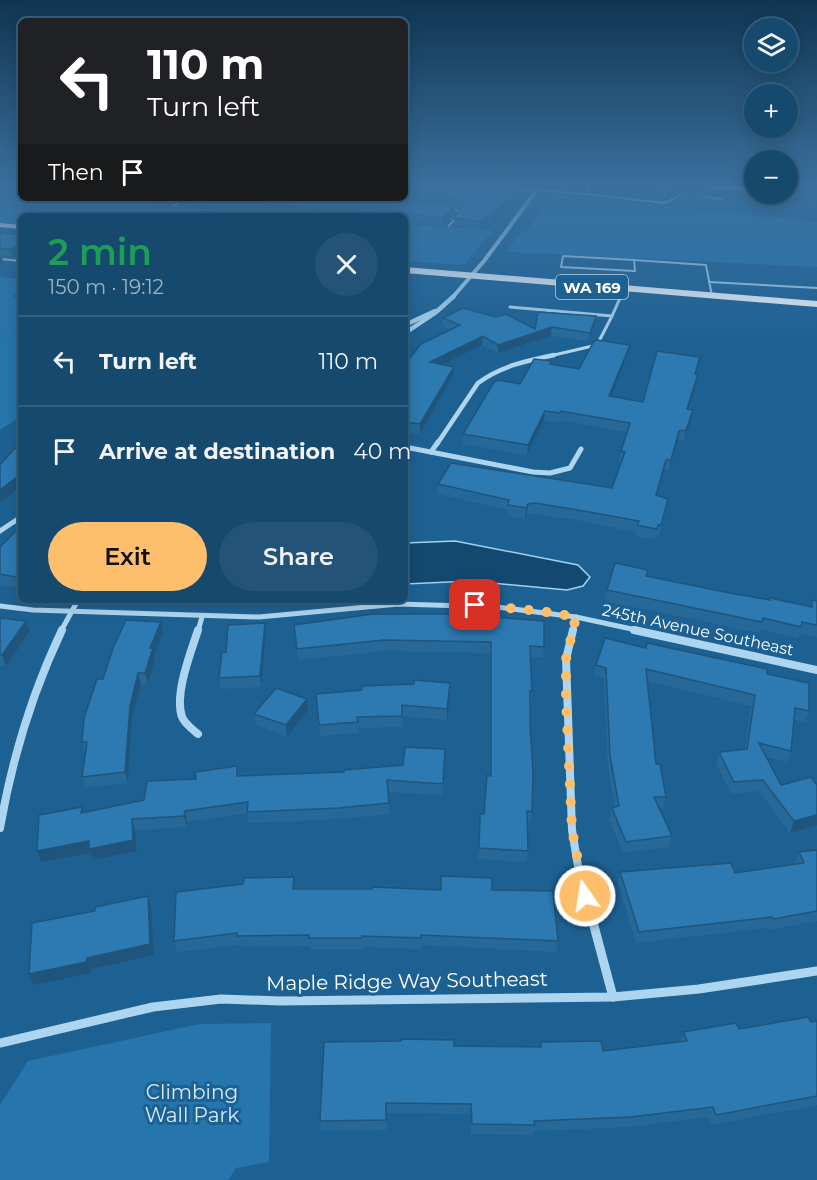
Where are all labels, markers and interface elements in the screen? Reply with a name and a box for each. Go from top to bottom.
map controls [744,18,798,204]
button: layers [744,18,798,72]
text: 110 m [147,38,264,90]
icon: left [48,42,126,120]
button: + [744,84,798,138]
text: Turn left [147,90,260,123]
button: − [744,150,798,204]
icon: arrive [116,156,149,189]
text: Then [48,159,104,186]
text: 2 min [48,230,152,274]
button: close [315,233,378,296]
text: 150 m · 19:12 [48,275,164,299]
road number: WA 169 [556,275,628,299]
icon: left [48,345,81,378]
text: Turn left [99,348,197,375]
text: 110 m [318,348,378,375]
icon: arrive [48,435,81,468]
text: Arrive at destination [99,438,335,465]
text: 40 m [353,438,411,465]
button: Exit [48,522,207,591]
button: Share [219,522,378,591]
pin [449,579,500,630]
icon: arrive [458,588,491,621]
street label: 245th Avenue Southeast [600,600,796,660]
position arrow [553,864,617,928]
street label: Maple Ridge Way Southeast [266,967,548,995]
park label: Climbing Wall Park [145,1080,239,1127]

